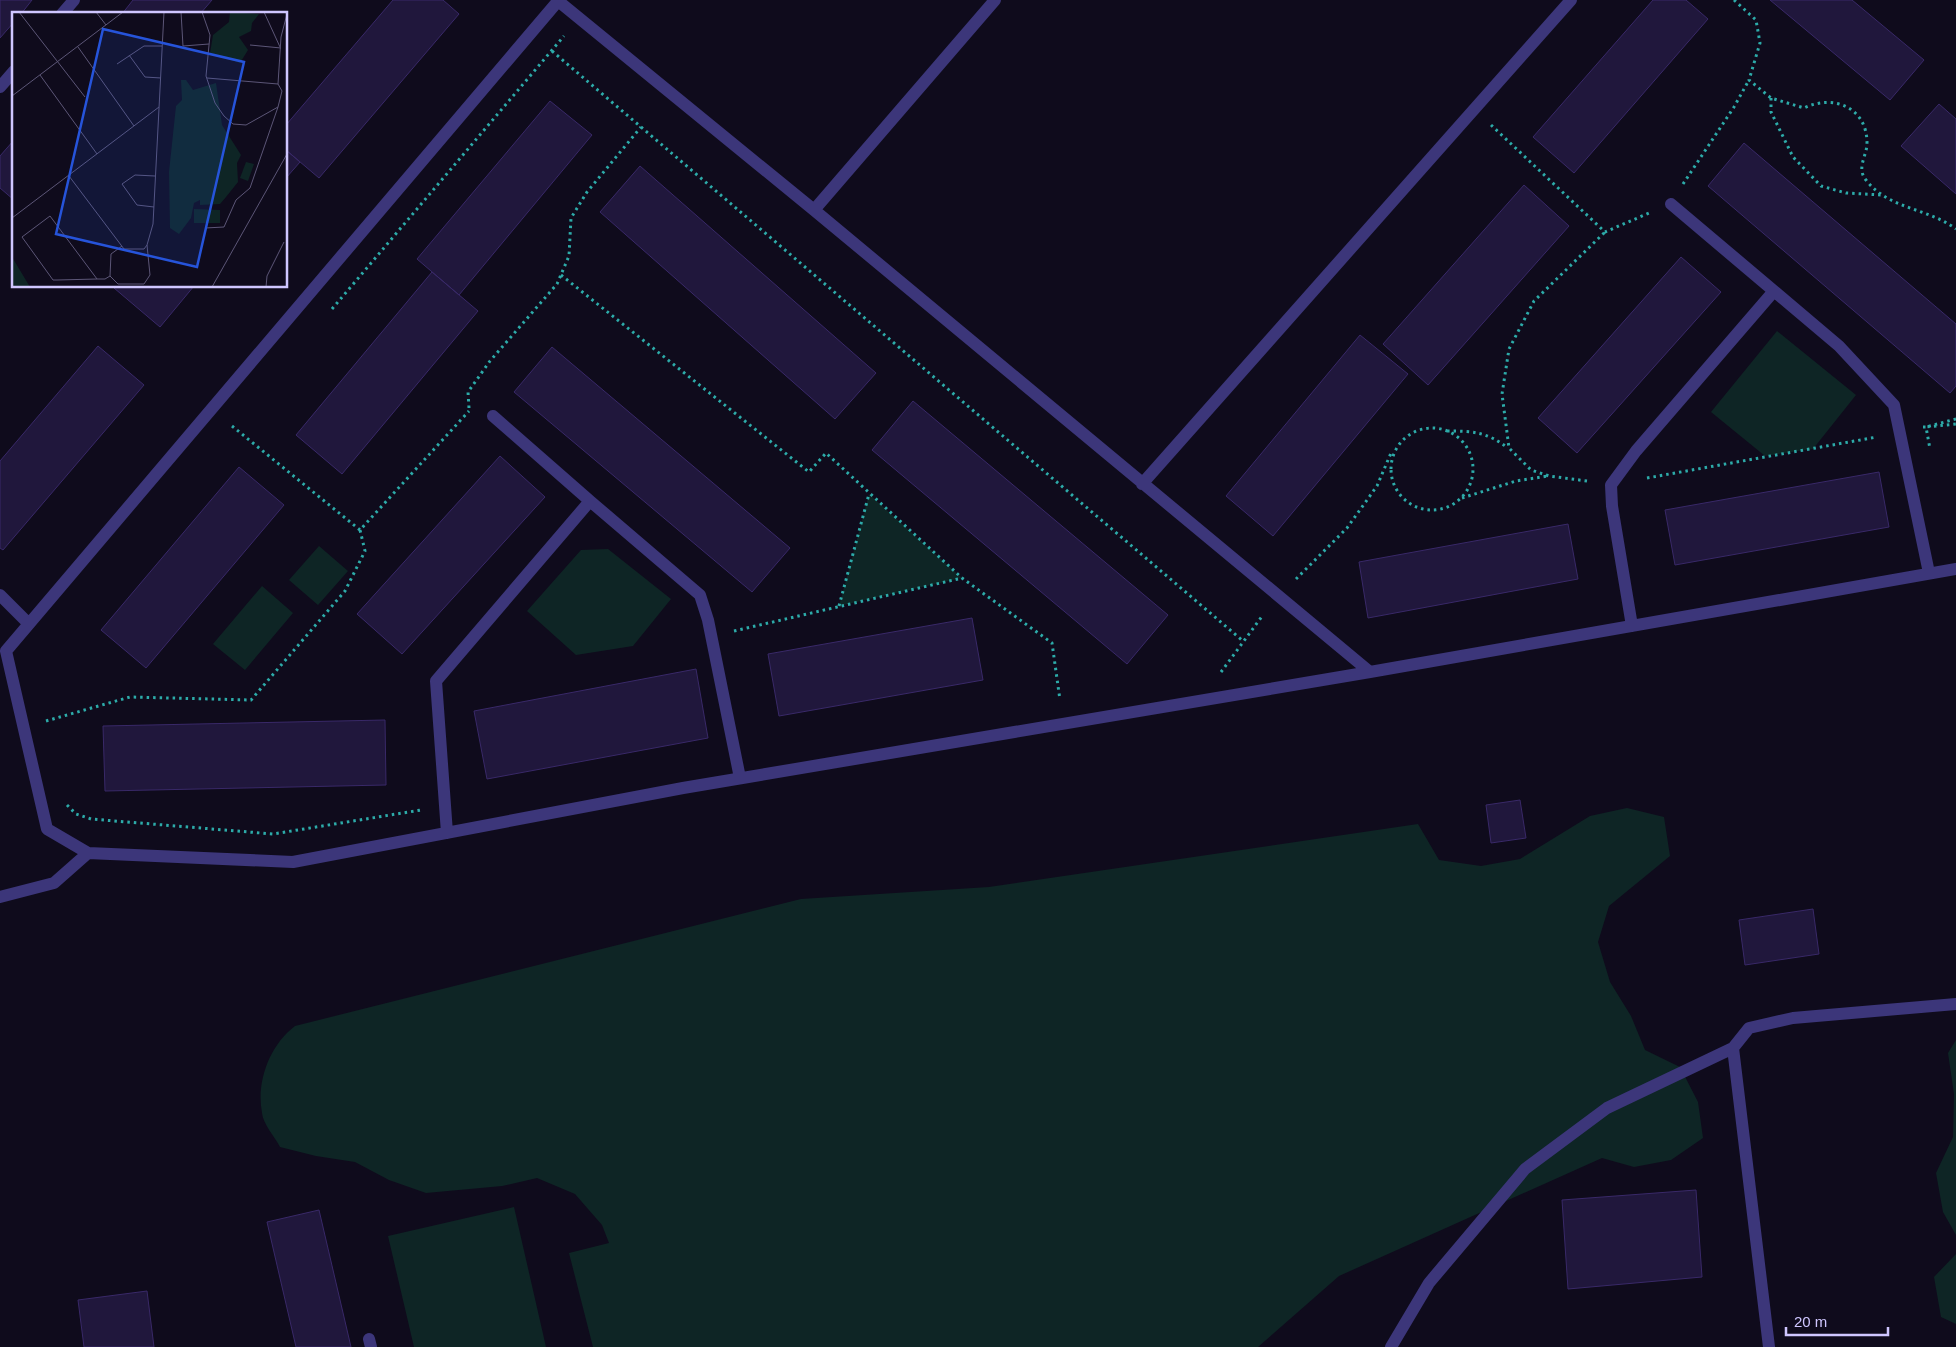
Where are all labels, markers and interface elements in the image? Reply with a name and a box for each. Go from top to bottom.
inset map [12,12,288,288]
scale bar [1786,1304,1888,1336]
text: 20 m [1794,1313,1827,1330]

